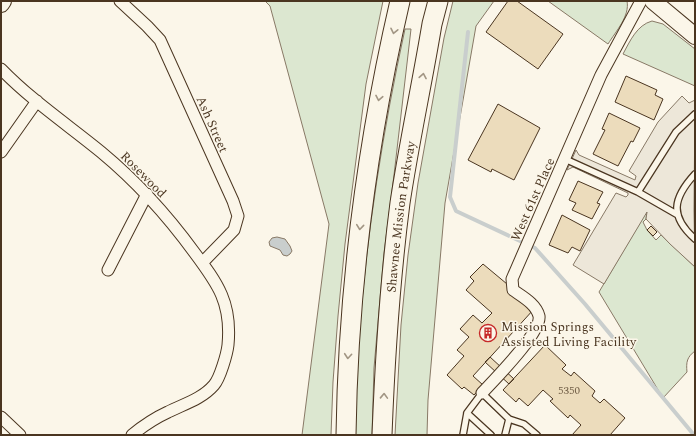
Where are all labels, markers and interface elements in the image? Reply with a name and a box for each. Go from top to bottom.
one-way arrow [390,27,398,34]
one-way arrow [418,73,427,79]
street label: Ash Street [191,93,234,156]
one-way arrow [376,95,384,102]
street label: Shawnee Mission Parkway [381,139,421,294]
street label: Rosewood [115,147,171,203]
street label: West 61st Place [506,154,560,244]
one-way arrow [356,224,365,230]
place label: Mission Springs Assisted Living Facility [501,317,637,352]
building icon: Mission Springs Assisted Living Facility [478,323,498,343]
one-way arrow [343,353,352,359]
house number: 5350 [558,382,580,399]
one-way arrow [379,393,388,399]

